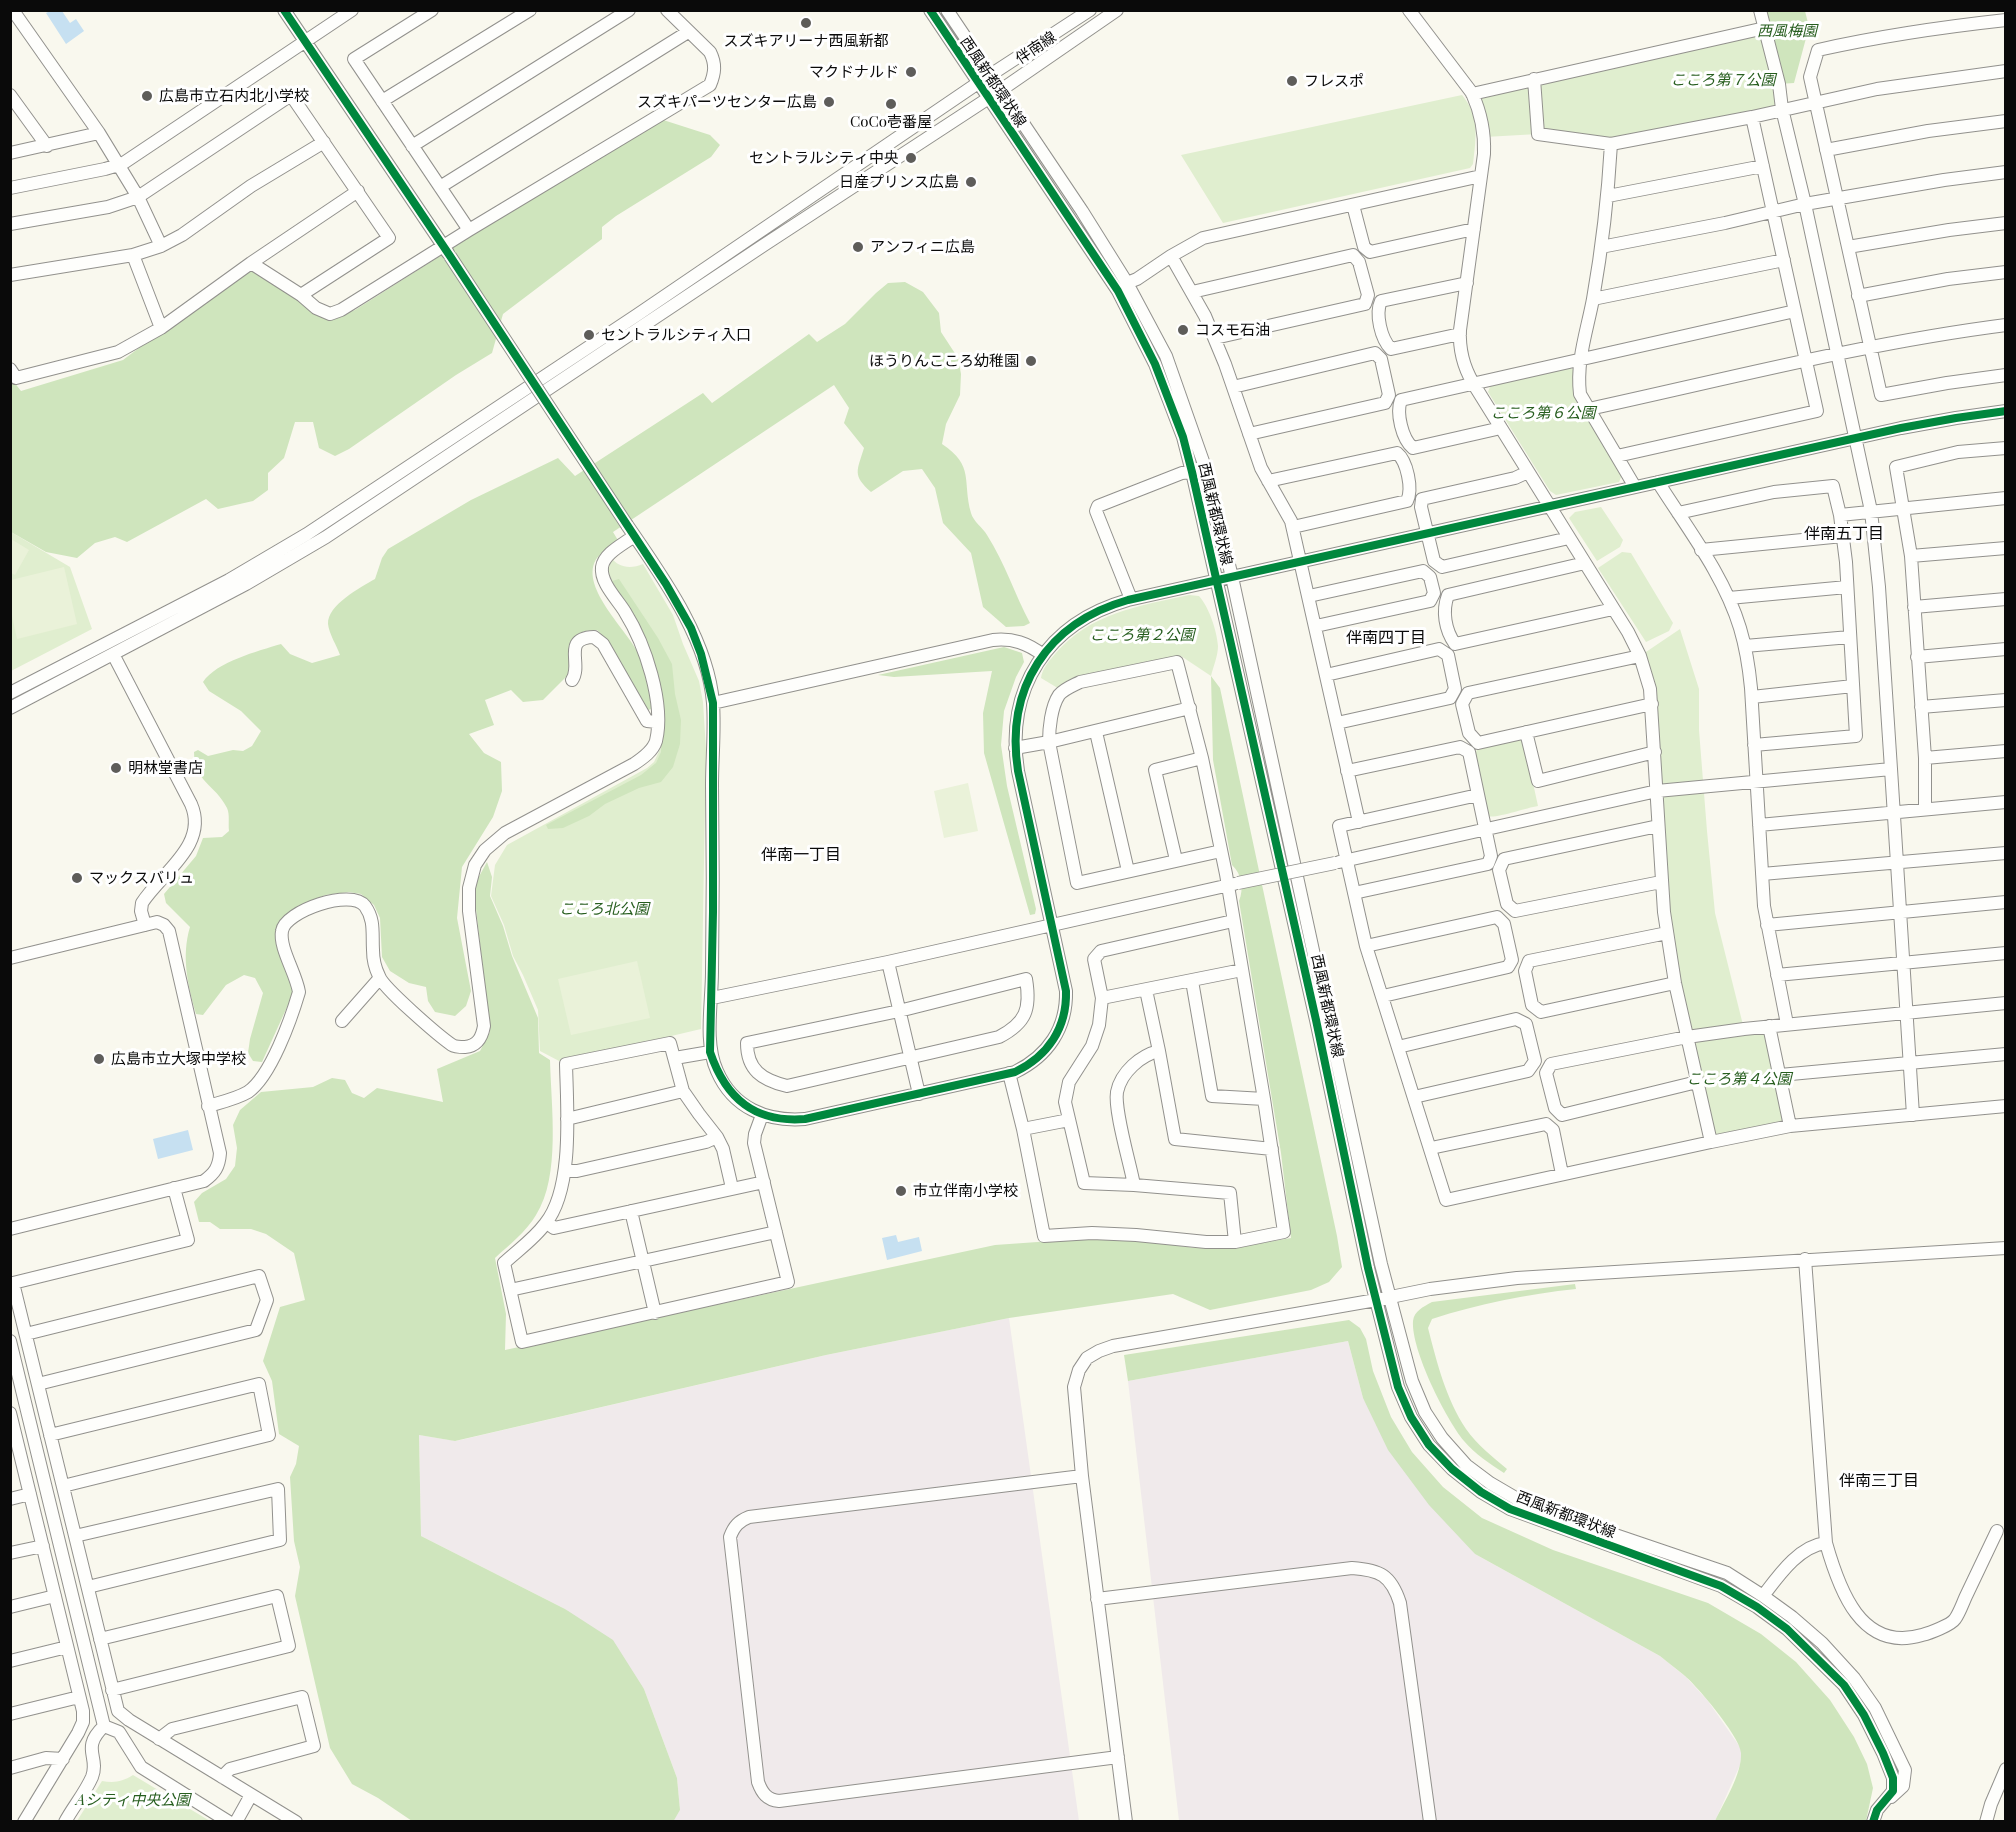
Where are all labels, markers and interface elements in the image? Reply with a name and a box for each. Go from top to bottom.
marker: スズキアリーナ西風新都 [799,16,813,30]
park label: 西風梅園 [1757,22,1817,40]
street label: 伴南線 [1012,28,1060,68]
place label: スズキアリーナ西風新都 [724,32,888,50]
street label: 西風新都環状線 [956,33,1030,131]
place label: マクドナルド [809,63,899,81]
marker: マクドナルド [904,65,918,79]
park label: こころ第７公園 [1671,71,1775,89]
place label: フレスポ [1304,72,1364,90]
marker: フレスポ [1285,74,1299,88]
place label: 広島市立石内北小学校 [159,87,309,105]
marker: 広島市立石内北小学校 [140,89,154,103]
place label: スズキパーツセンター広島 [637,93,817,111]
marker: スズキパーツセンター広島 [822,95,836,109]
marker: CoCo壱番屋 [884,97,898,111]
place label: CoCo壱番屋 [850,113,932,131]
place label: セントラルシティ中央 [749,149,899,167]
marker: セントラルシティ中央 [904,151,918,165]
place label: 日産プリンス広島 [839,173,959,191]
marker: 日産プリンス広島 [964,175,978,189]
place label: アンフィニ広島 [870,238,975,256]
marker: アンフィニ広島 [851,240,865,254]
place label: コスモ石油 [1195,321,1270,339]
marker: コスモ石油 [1176,323,1190,337]
place label: セントラルシティ入口 [601,326,751,344]
marker: セントラルシティ入口 [582,328,596,342]
place label: ほうりんこころ幼稚園 [869,352,1019,370]
marker: ほうりんこころ幼稚園 [1024,354,1038,368]
park label: こころ第６公園 [1491,404,1595,422]
street label: 西風新都環状線 [1194,461,1236,567]
district label: 伴南五丁目 [1804,524,1884,544]
park label: こころ第２公園 [1090,626,1194,644]
district label: 伴南四丁目 [1346,628,1426,648]
place label: 明林堂書店 [128,759,203,777]
marker: 明林堂書店 [109,761,123,775]
district label: 伴南一丁目 [761,845,841,865]
place label: マックスバリュ [89,869,194,887]
marker: マックスバリュ [70,871,84,885]
park label: こころ北公園 [559,900,649,918]
street label: 西風新都環状線 [1307,953,1347,1059]
place label: 広島市立大塚中学校 [111,1050,246,1068]
marker: 広島市立大塚中学校 [92,1052,106,1066]
park label: こころ第４公園 [1687,1070,1791,1088]
place label: 市立伴南小学校 [913,1182,1018,1200]
marker: 市立伴南小学校 [894,1184,908,1198]
district label: 伴南三丁目 [1839,1471,1919,1491]
street label: 西風新都環状線 [1514,1488,1618,1542]
park label: Aシティ中央公園 [76,1791,190,1809]

